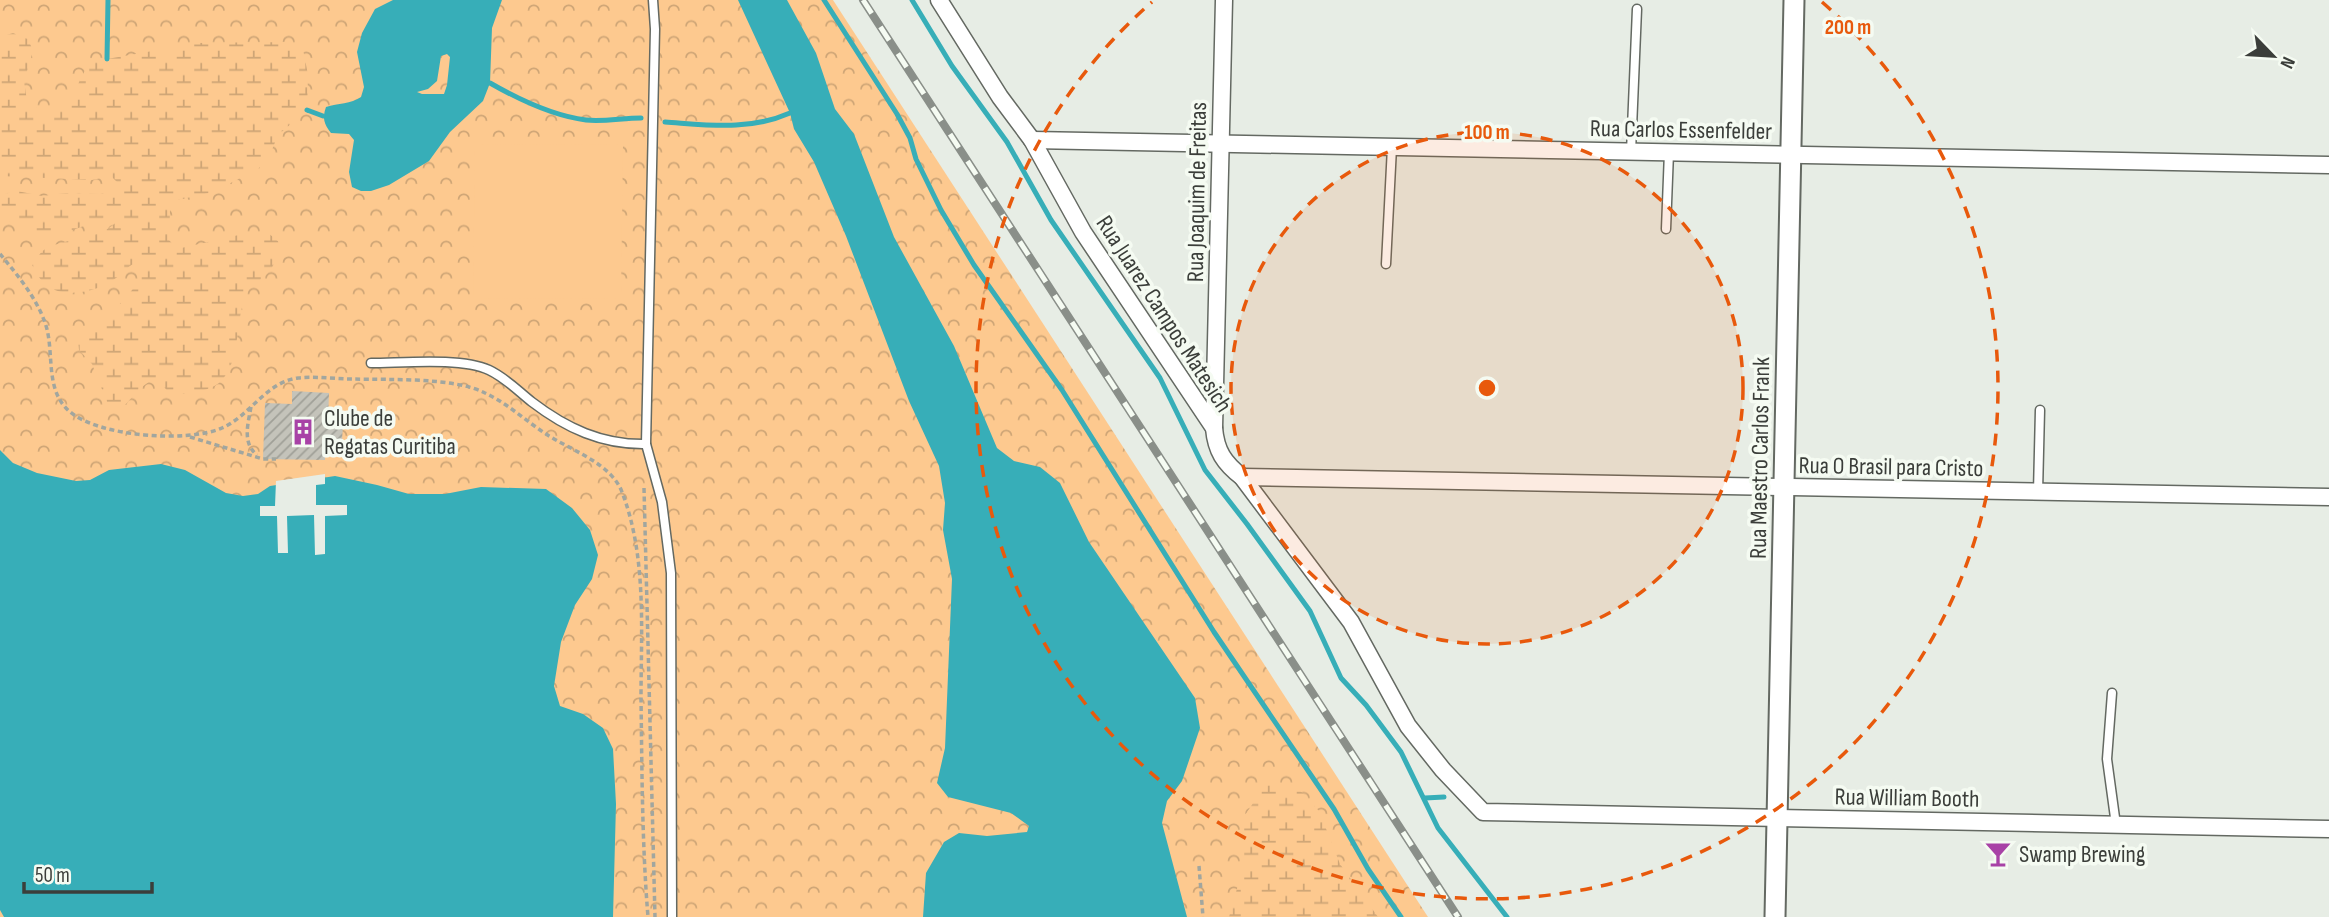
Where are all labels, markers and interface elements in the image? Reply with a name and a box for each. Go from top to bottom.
text: 200 m [1825,15,1871,40]
north arrow [2238,21,2308,91]
text: N [2274,53,2300,72]
street label: Rua Joaquim de Freitas [1181,102,1213,282]
street label: Rua Carlos Essenfelder [1590,114,1772,146]
text: 100 m [1464,120,1510,145]
street label: Rua Juarez Campos Matesich [1090,210,1238,418]
street label: Rua Maestro Carlos Frank [1744,357,1776,559]
centre of rings [1475,376,1499,400]
place label: Clube de Regatas Curitiba [324,404,456,461]
building icon: Clube de Regatas Curitiba [288,417,318,447]
street label: Rua O Brasil para Cristo [1798,451,1984,483]
street label: Rua William Booth [1834,782,1980,814]
bar icon: Swamp Brewing [1983,839,2013,869]
place label: Swamp Brewing [2019,840,2145,869]
scale bar [24,850,152,894]
text: 50 m [35,863,70,888]

